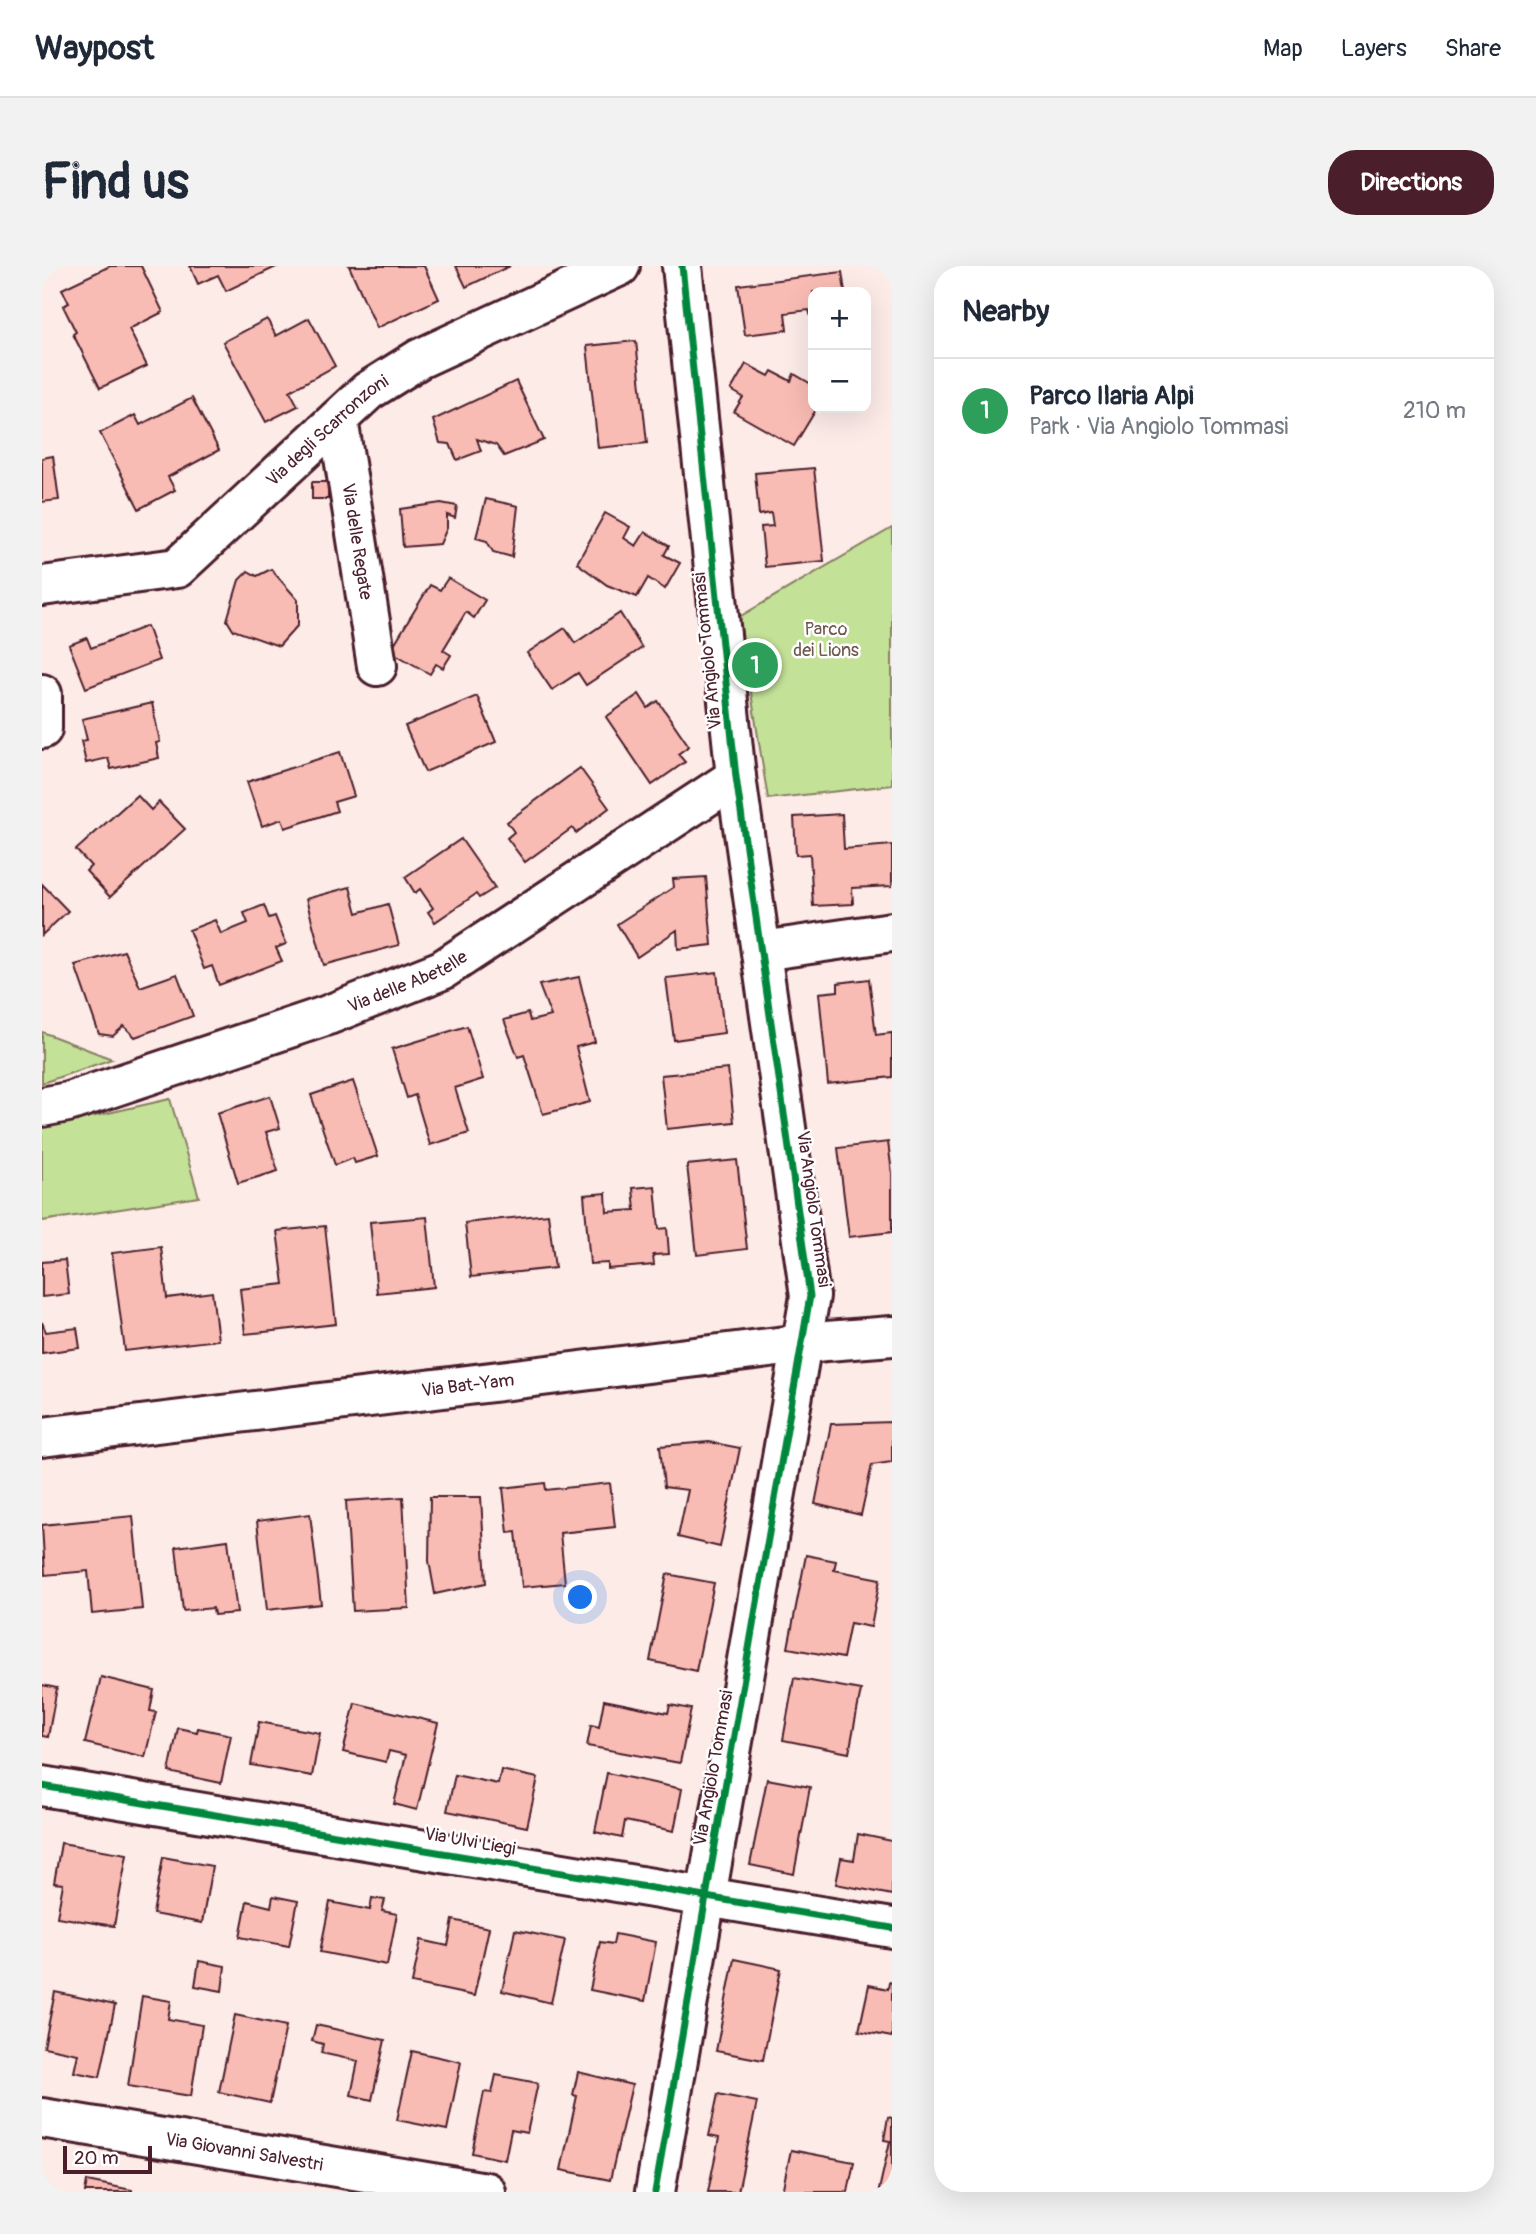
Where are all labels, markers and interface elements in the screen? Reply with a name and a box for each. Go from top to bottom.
text: Waypost [35,28,154,69]
text: Map [1263,34,1303,63]
text: Layers [1341,34,1407,63]
text: Share [1445,34,1501,63]
button: Directions [1328,150,1494,215]
text: Find us [42,152,189,213]
map controls [808,287,871,413]
button: + [808,287,871,350]
text: Nearby [962,293,1049,330]
button: − [808,350,871,413]
street label: Via degli Scarronzoni [261,370,393,492]
text: Parco Ilaria Alpi [1029,380,1194,412]
text: 1 [981,396,990,425]
text: 210 m [1403,396,1466,425]
text: Park · Via Angiolo Tommasi [1029,412,1288,441]
street label: Via delle Regate [336,482,377,602]
street label: Via Angiolo Tommasi [688,571,727,731]
park label: Parco dei Lions [793,618,859,662]
pin: 1 [732,639,778,691]
street label: Via delle Abetelle [344,945,472,1018]
street label: Via Angiolo Tommasi [791,1129,836,1289]
street label: Via Bat-Yam [420,1368,516,1403]
your location [563,1580,597,1614]
street label: Via Angiolo Tommasi [688,1688,739,1848]
street label: Via Ulvi Liegi [423,1822,517,1861]
street label: Via Giovanni Salvestri [163,2128,325,2177]
scale bar [63,2143,152,2175]
text: 20 m [74,2146,119,2170]

